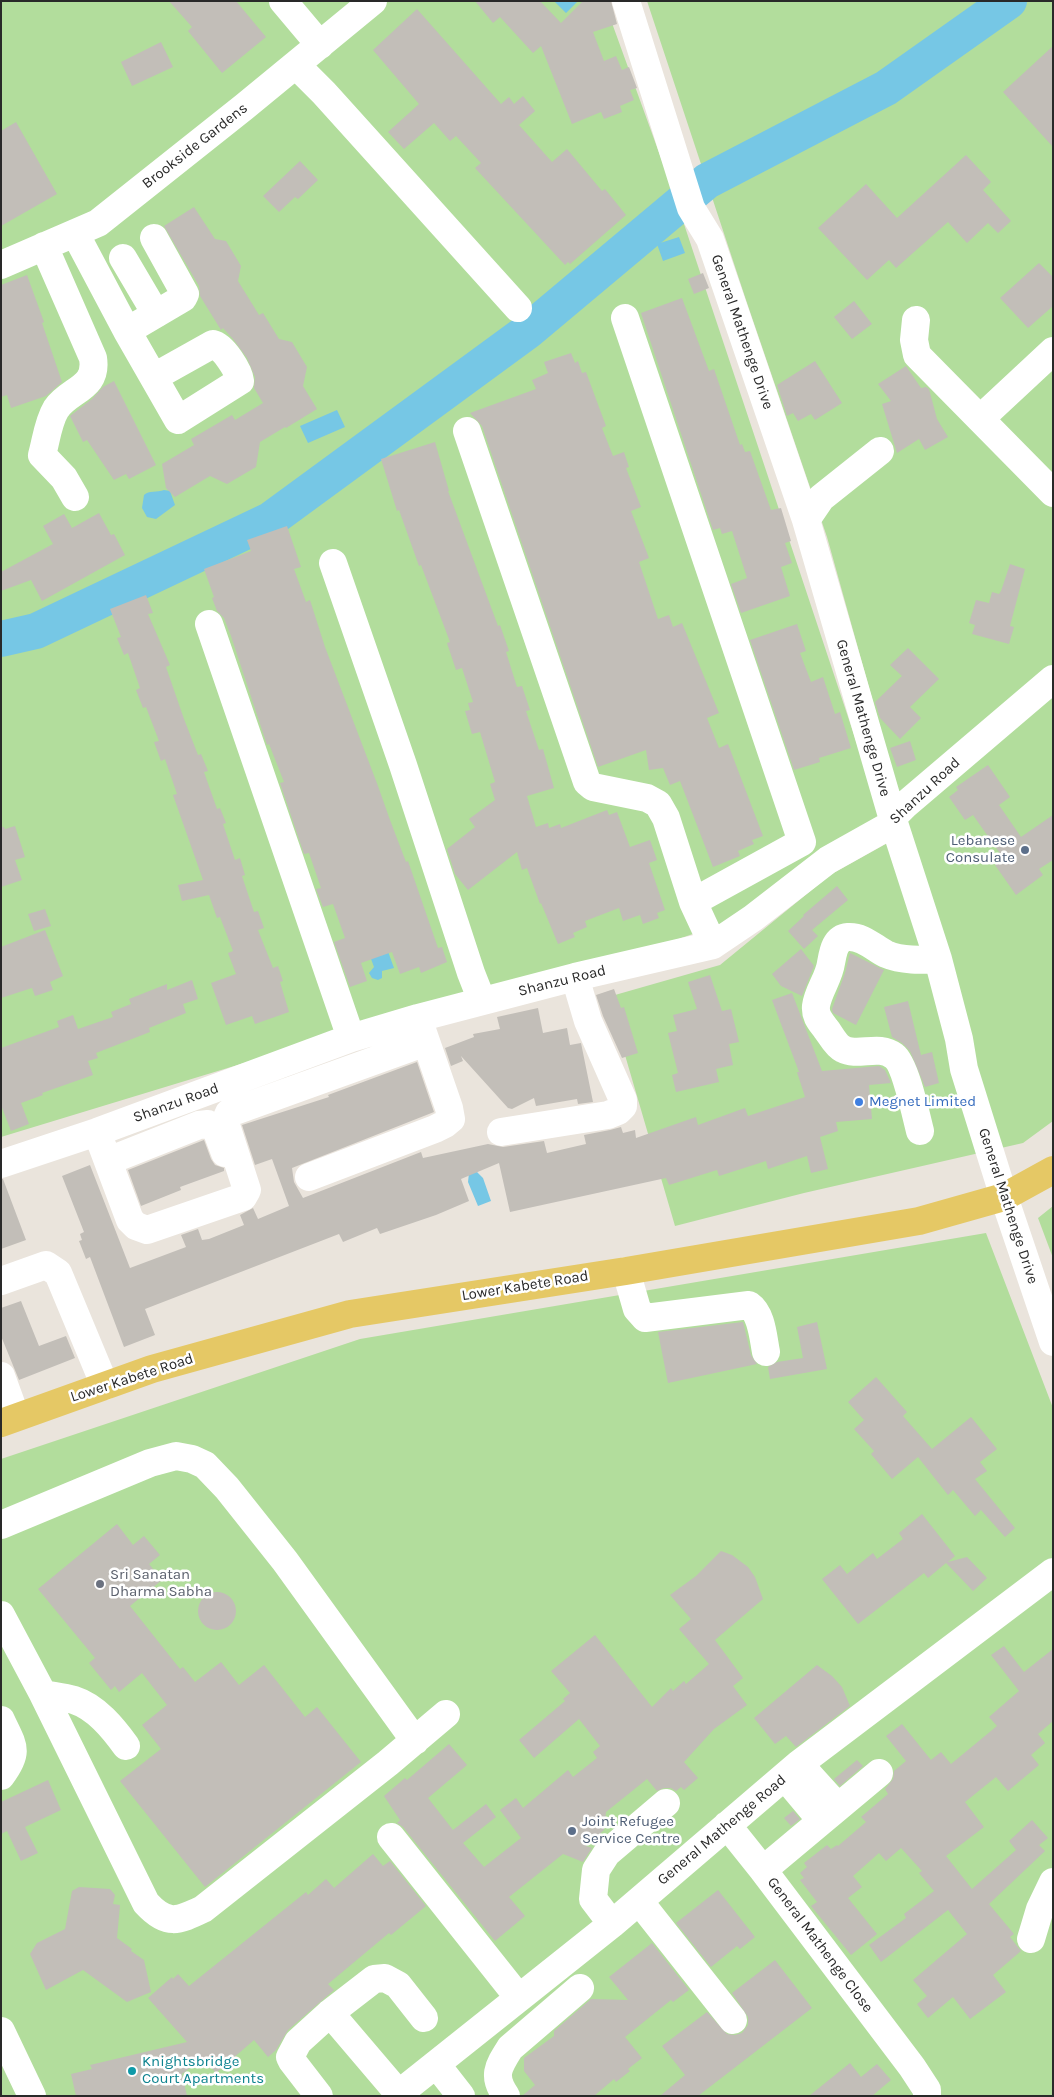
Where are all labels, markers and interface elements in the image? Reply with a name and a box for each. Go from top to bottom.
street label: Brookside Gardens [139,99,251,193]
street label: General Mathenge Drive [707,252,777,412]
street label: General Mathenge Drive [832,637,894,799]
street label: Shanzu Road [886,754,964,828]
place label: Lebanese Consulate [946,832,1015,867]
marker: Lebanese Consulate [1019,844,1031,856]
street label: Shanzu Road [516,961,608,1001]
street label: Shanzu Road [131,1079,221,1127]
place label: Megnet Limited [869,1093,976,1111]
marker: Megnet Limited [853,1096,865,1108]
street label: General Mathenge Drive [974,1126,1042,1286]
street label: Lower Kabete Road [460,1267,590,1305]
street label: Lower Kabete Road [68,1350,196,1406]
place label: Sri Sanatan Dharma Sabha [110,1566,212,1601]
marker: Sri Sanatan Dharma Sabha [94,1578,106,1590]
street label: General Mathenge Road [654,1771,790,1889]
place label: Joint Refugee Service Centre [582,1813,680,1848]
marker: Joint Refugee Service Centre [566,1825,578,1837]
street label: General Mathenge Close [763,1874,877,2016]
place label: Knightsbridge Court Apartments [142,2053,264,2088]
marker: Knightsbridge Court Apartments [126,2065,138,2077]

